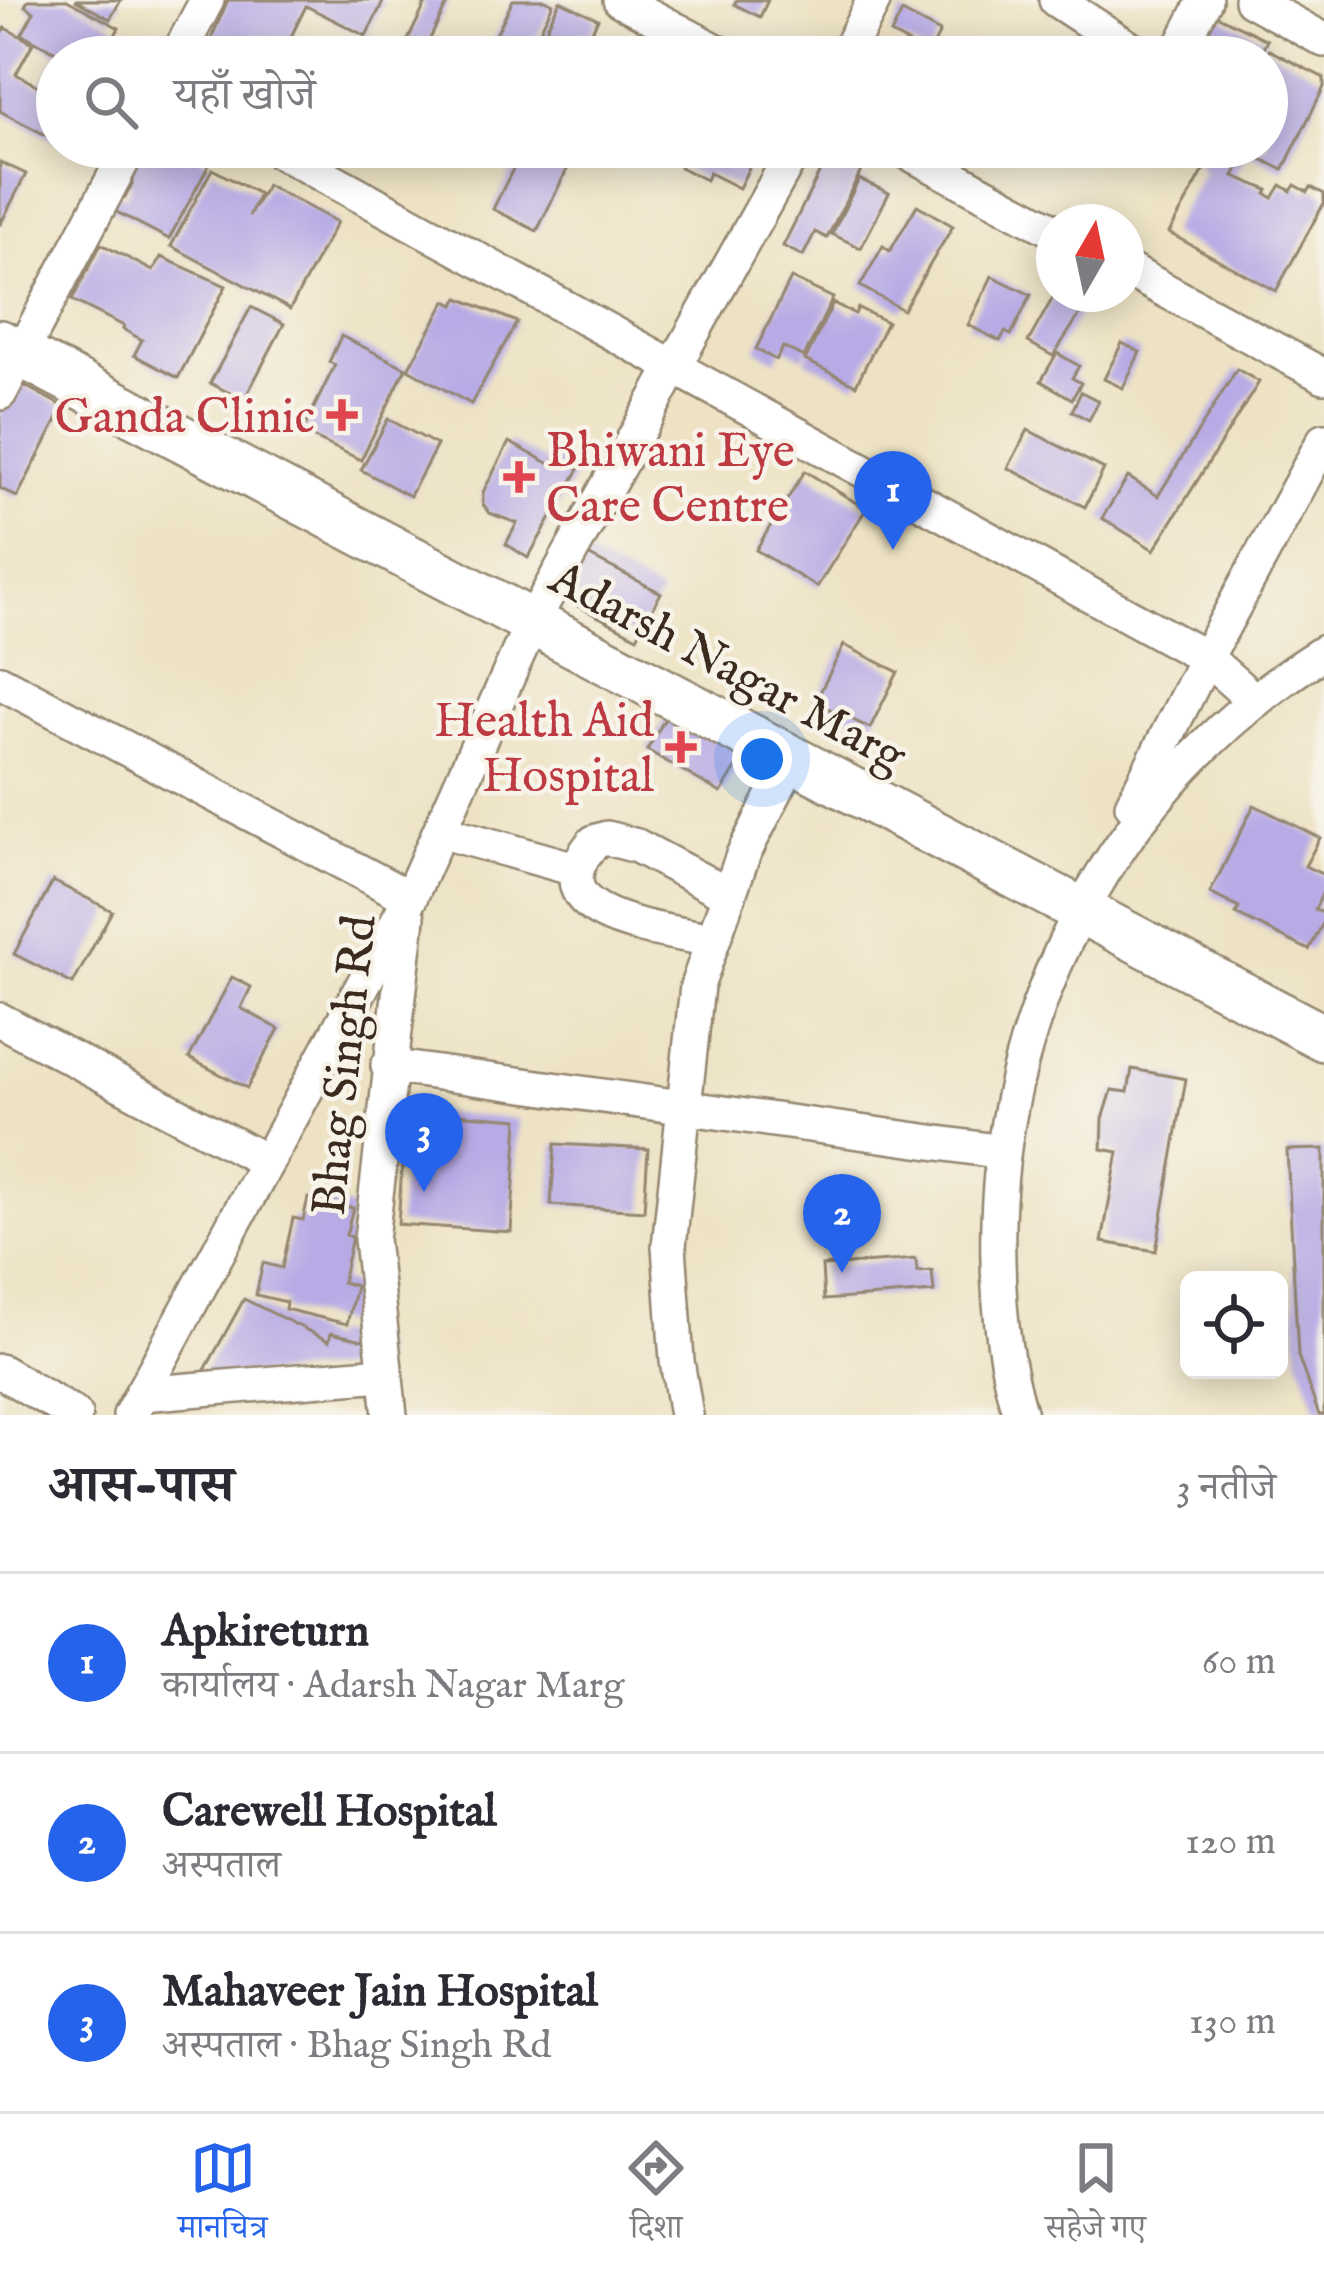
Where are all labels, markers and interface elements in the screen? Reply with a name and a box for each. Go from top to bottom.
search box [36,36,1288,168]
text: यहाँ खोजें [174,68,316,125]
icon: search [78,69,144,135]
north arrow [1036,204,1144,312]
place label: Ganda Clinic [55,389,315,449]
marker: Ganda Clinic [326,399,358,431]
place label: Bhiwani Eye Care Centre [546,423,795,538]
pin: 1 [854,451,932,550]
marker: Bhiwani Eye Care Centre [503,461,535,493]
street label: Adarsh Nagar Marg [538,549,916,788]
place label: Health Aid Hospital [434,693,655,808]
your location [732,729,792,789]
marker: Health Aid Hospital [665,731,697,763]
street label: Bhag Singh Rd [300,912,392,1218]
pin: 3 [385,1093,463,1192]
pin: 2 [803,1174,881,1273]
map controls [1180,1271,1288,1379]
button: locate [1180,1271,1288,1379]
text: आस-पास [48,1455,234,1520]
text: 3 नतीजे [1176,1464,1276,1513]
text: Apkireturn [162,1604,369,1661]
text: 1 [80,1638,94,1687]
text: 60 m [1202,1638,1276,1687]
text: कार्यालय · Adarsh Nagar Marg [162,1662,624,1711]
text: Carewell Hospital [162,1784,497,1841]
text: 2 [78,1818,96,1867]
text: 120 m [1185,1818,1276,1867]
text: अस्पताल [162,1842,281,1891]
text: Mahaveer Jain Hospital [162,1964,598,2021]
text: 3 [80,1998,94,2047]
text: 130 m [1189,1998,1276,2047]
text: अस्पताल · Bhag Singh Rd [162,2022,551,2071]
tab: मानचित्र [178,2135,267,2259]
tab: दिशा [623,2135,689,2259]
tab: सहेजे गए [1045,2135,1146,2259]

